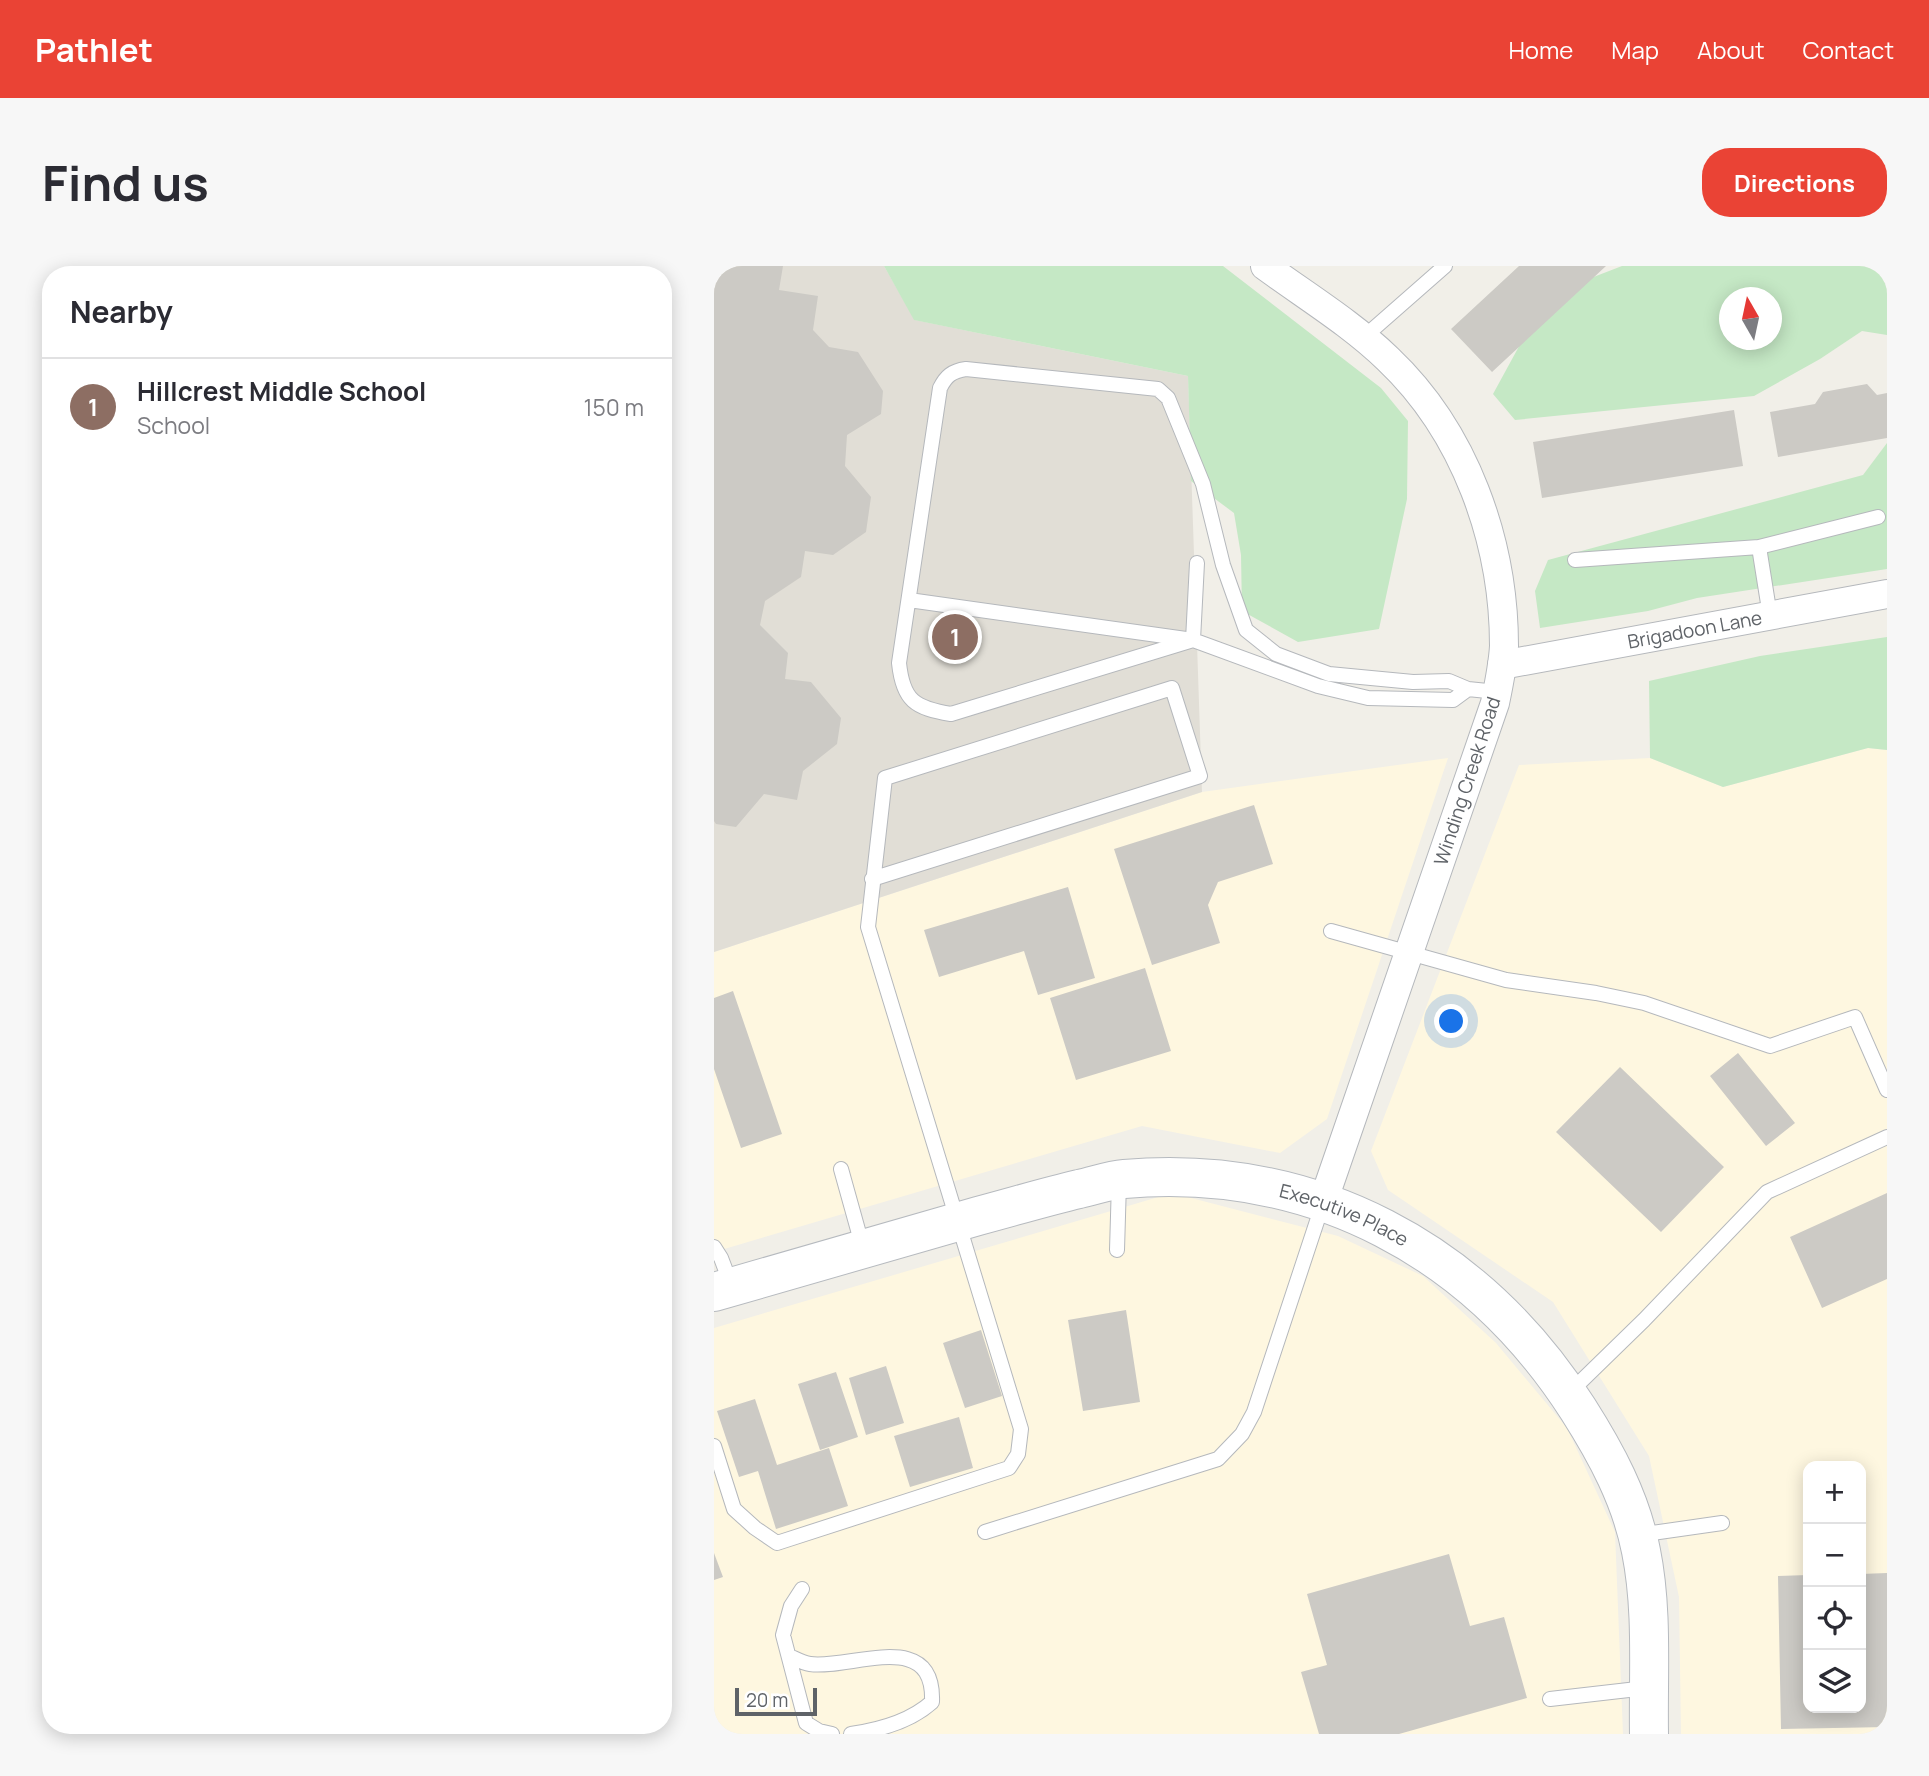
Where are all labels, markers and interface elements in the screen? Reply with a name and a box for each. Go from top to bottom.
text: Pathlet [35,27,153,72]
text: Home [1508,33,1573,66]
text: Map [1611,33,1659,66]
text: About [1697,33,1765,66]
text: Contact [1803,33,1894,66]
button: Directions [1702,148,1887,217]
text: Find us [42,149,209,216]
north arrow [1719,287,1782,350]
text: Nearby [70,291,173,332]
text: Hillcrest Middle School [137,373,426,409]
text: 1 [88,391,98,423]
text: 150 m [584,391,644,423]
text: School [137,409,210,441]
street label: Brigadoon Lane [1625,604,1764,655]
pin: 1 [932,611,978,663]
street label: Winding Creek Road [1427,693,1507,869]
your location [1434,1004,1468,1038]
street label: Executive Place [1277,1177,1413,1252]
map controls [1803,1461,1866,1713]
button: + [1803,1461,1866,1524]
button: − [1803,1524,1866,1587]
button: locate [1803,1587,1866,1650]
button: layers [1803,1650,1866,1713]
scale bar [735,1685,817,1717]
text: 20 m [746,1687,788,1713]

